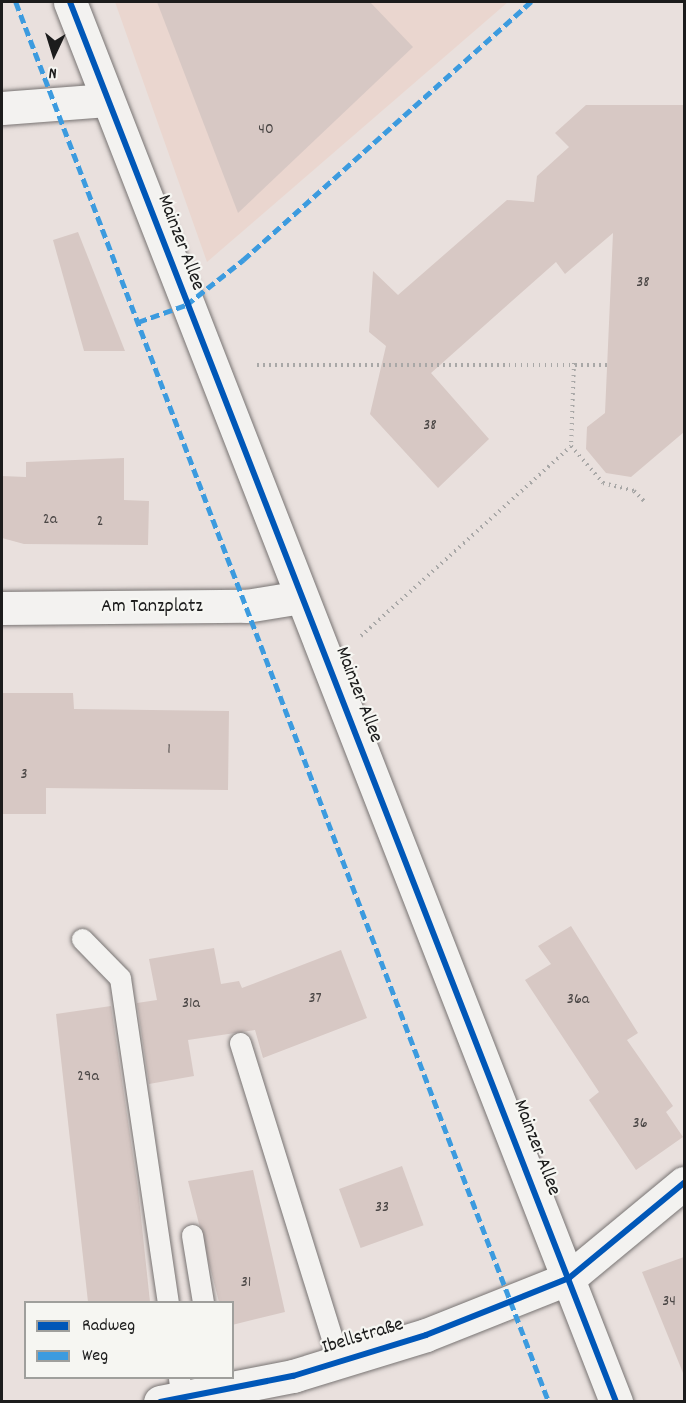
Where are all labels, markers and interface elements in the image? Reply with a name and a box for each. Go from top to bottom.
north arrow [24,24,84,84]
text: N [48,61,57,84]
house number: 40 [258,120,274,140]
street label: Mainzer Allee [151,192,209,294]
house number: 38 [636,273,650,293]
house number: 38 [423,416,437,436]
house number: 2a [43,510,57,530]
house number: 2 [97,512,103,532]
street label: Am Tanzplatz [101,595,203,619]
street label: Mainzer Allee [329,644,387,746]
house number: 1 [167,740,171,760]
house number: 3 [20,765,28,785]
house number: 37 [308,989,322,1009]
house number: 36a [567,990,589,1010]
house number: 31a [182,994,200,1014]
house number: 29a [77,1067,99,1087]
street label: Mainzer Allee [507,1097,565,1199]
house number: 36 [633,1114,647,1134]
house number: 33 [375,1198,389,1218]
house number: 31 [241,1273,251,1293]
house number: 34 [662,1292,676,1312]
legend [24,1301,234,1379]
street label: Ibellstraße [319,1313,407,1361]
text: Radweg [82,1314,135,1339]
text: Weg [82,1344,108,1369]

